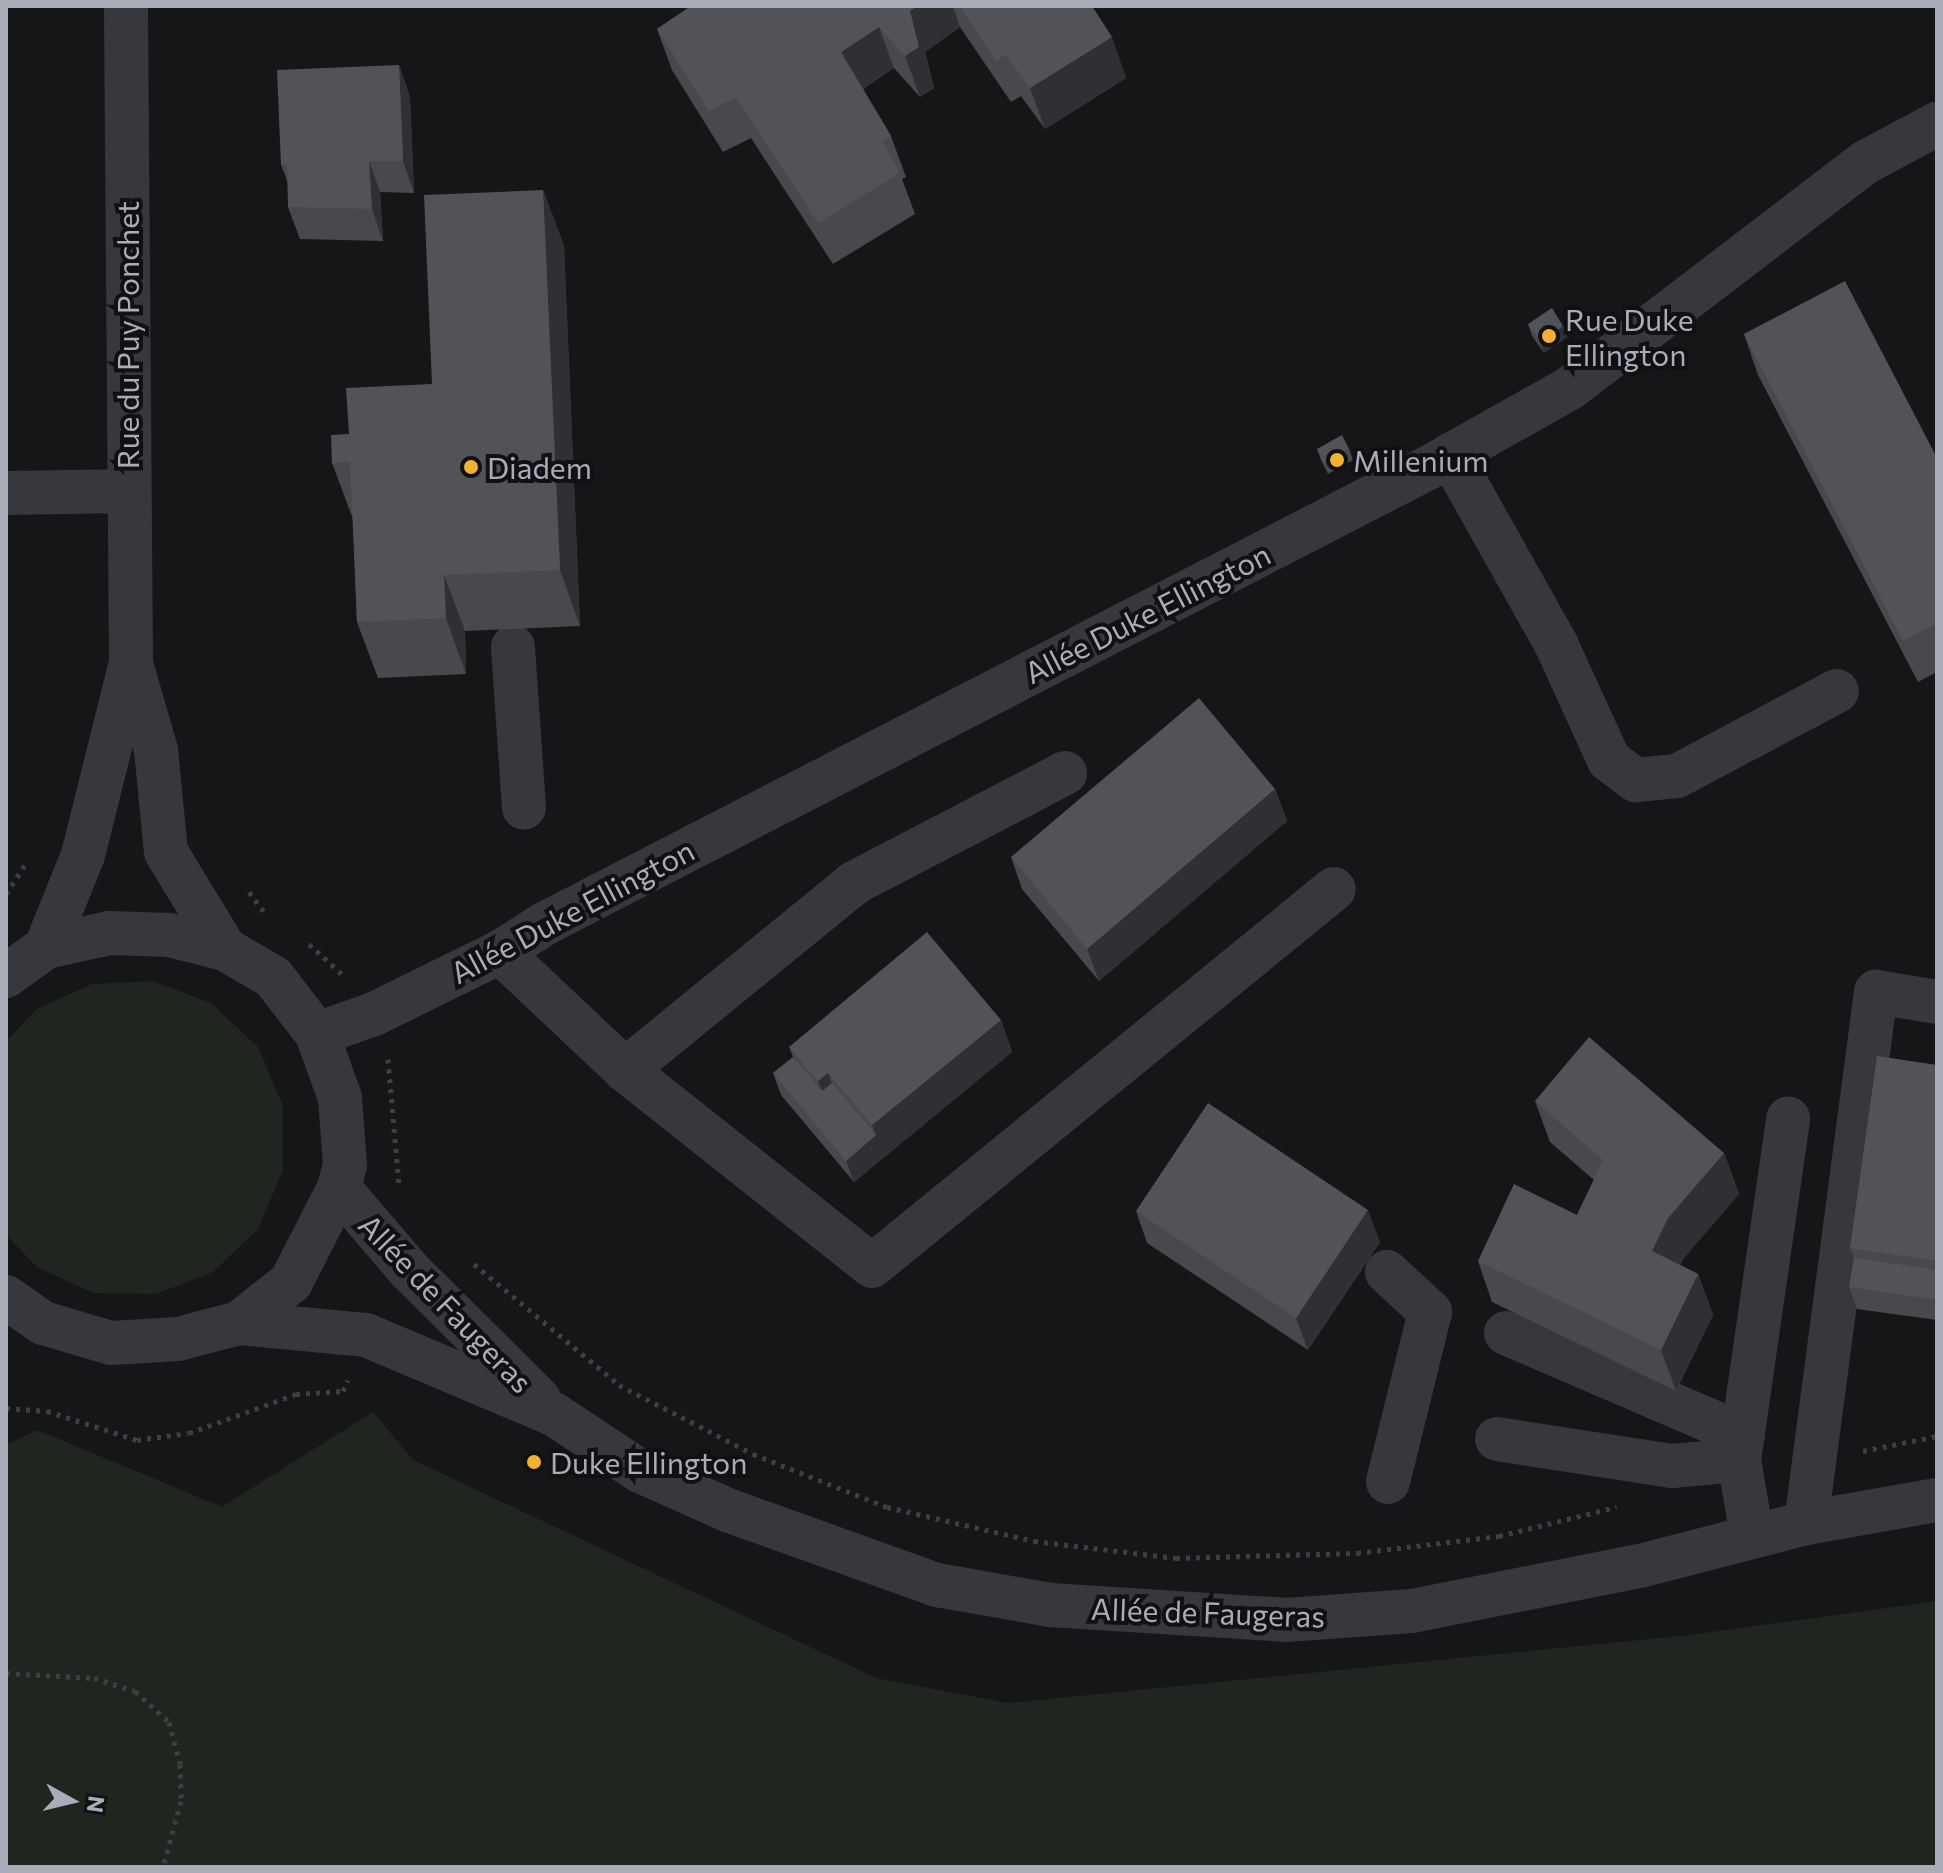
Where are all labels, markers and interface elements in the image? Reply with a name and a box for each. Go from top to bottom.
street label: Rue du Puy Ponchet [109,201,145,469]
place label: Rue Duke Ellington [1565,301,1694,372]
marker: Rue Duke Ellington [1540,327,1558,345]
place label: Millenium [1353,442,1488,478]
place label: Diadem [487,449,592,485]
marker: Millenium [1328,451,1346,469]
marker: Diadem [462,458,480,476]
street label: Allée Duke Ellington [1018,536,1276,690]
street label: Allée Duke Ellington [444,832,700,990]
street label: Allée de Faugeras [352,1206,540,1400]
place label: Duke Ellington [550,1444,747,1480]
marker: Duke Ellington [525,1453,543,1471]
street label: Allée de Faugeras [1090,1590,1326,1634]
north arrow [32,1761,112,1841]
text: N [82,1794,111,1814]

